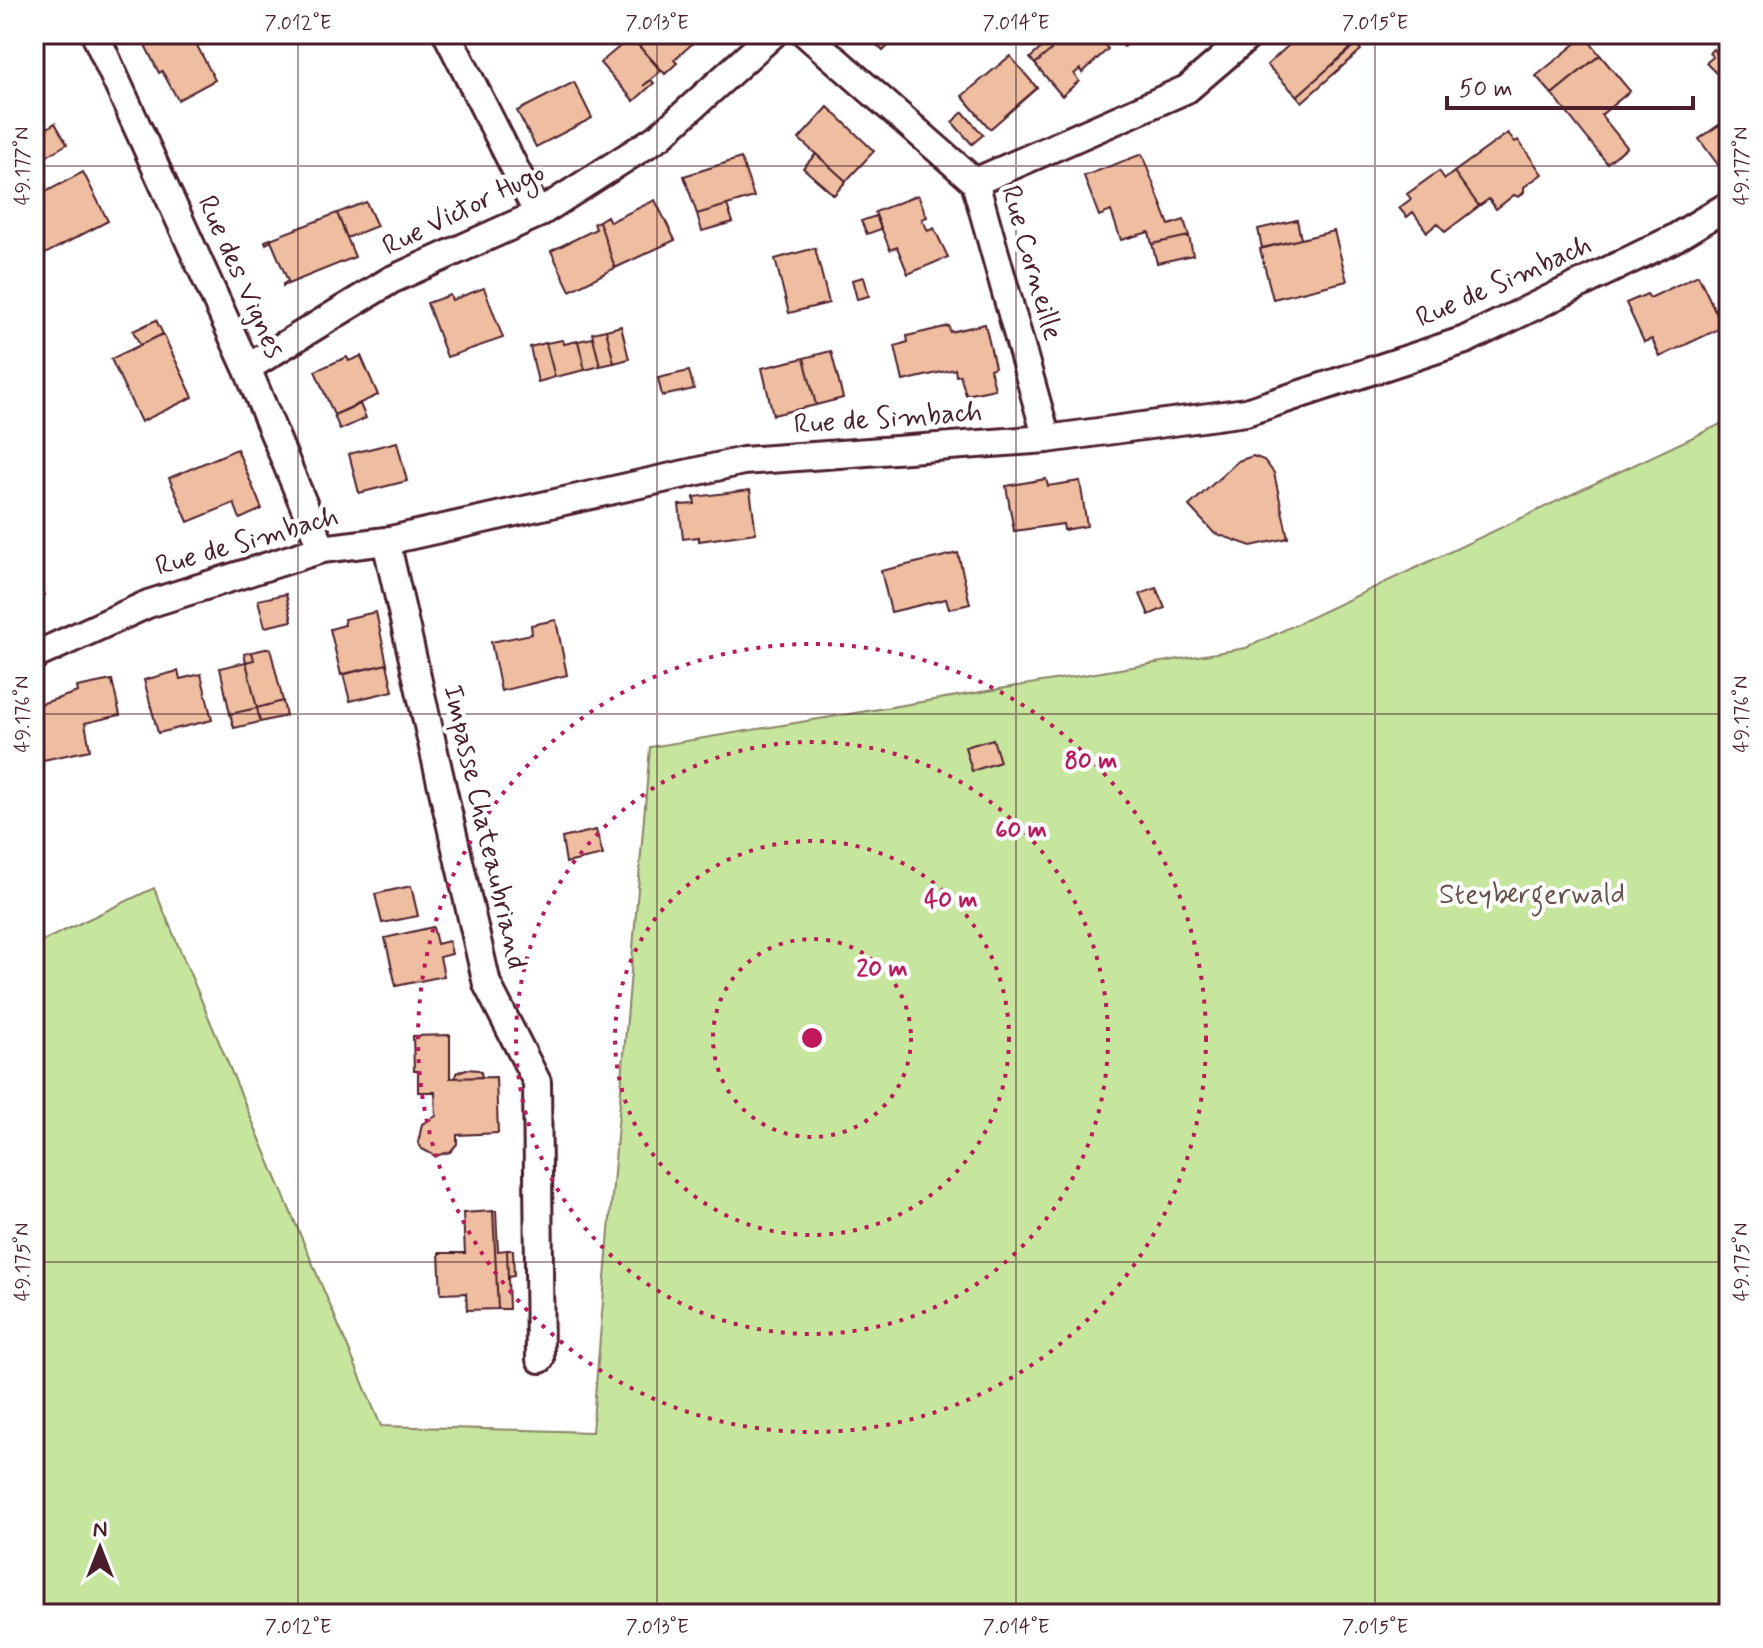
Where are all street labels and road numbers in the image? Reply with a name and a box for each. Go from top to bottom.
street label: Rue Victor Hugo [377,155,552,267]
street label: Rue Corneille [991,181,1071,345]
street label: Rue des Vignes [188,190,292,364]
street label: Rue de Simbach [1410,227,1598,337]
street label: Rue de Simbach [793,394,983,444]
street label: Rue de Simbach [151,498,343,586]
street label: Impasse Chateaubriand [433,681,535,973]

